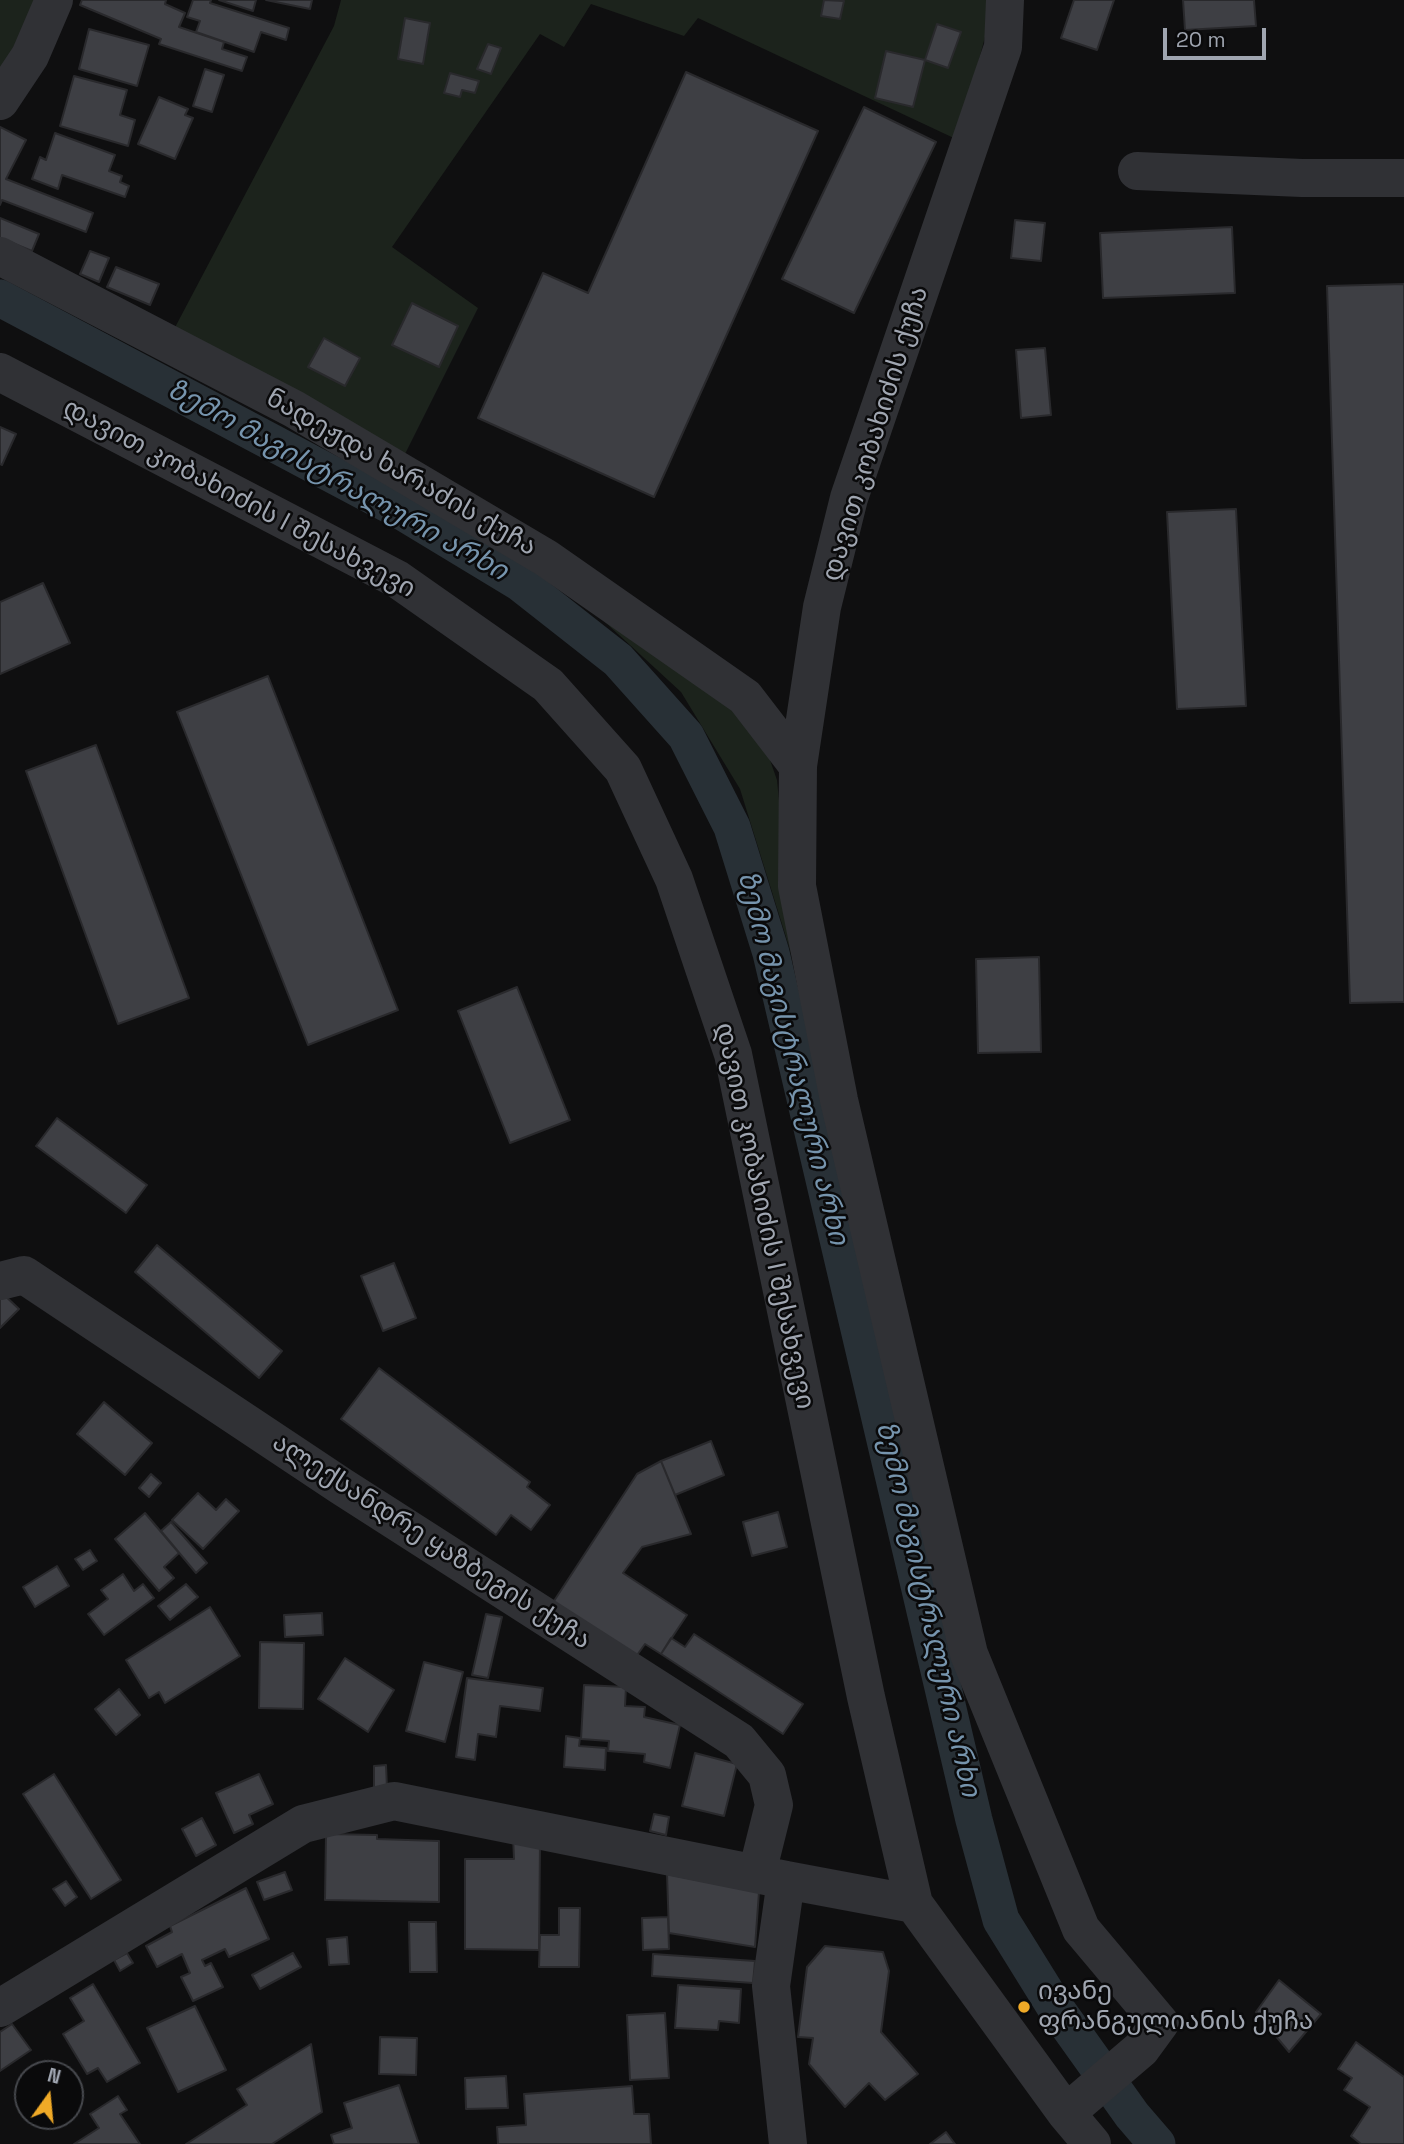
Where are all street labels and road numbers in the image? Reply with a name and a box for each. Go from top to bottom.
street label: დავით კობახიძის ქუჩა [816,283,936,585]
street label: ნადეჟდა ხარაძის ქუჩა [260,383,542,563]
street label: დავით კობახიძის I შესახვევი [58,393,420,605]
street label: დავით კობახიძის I შესახვევი [708,1020,820,1412]
street label: ალექსანდრე ყაზბეგის ქუჩა [266,1427,596,1657]

